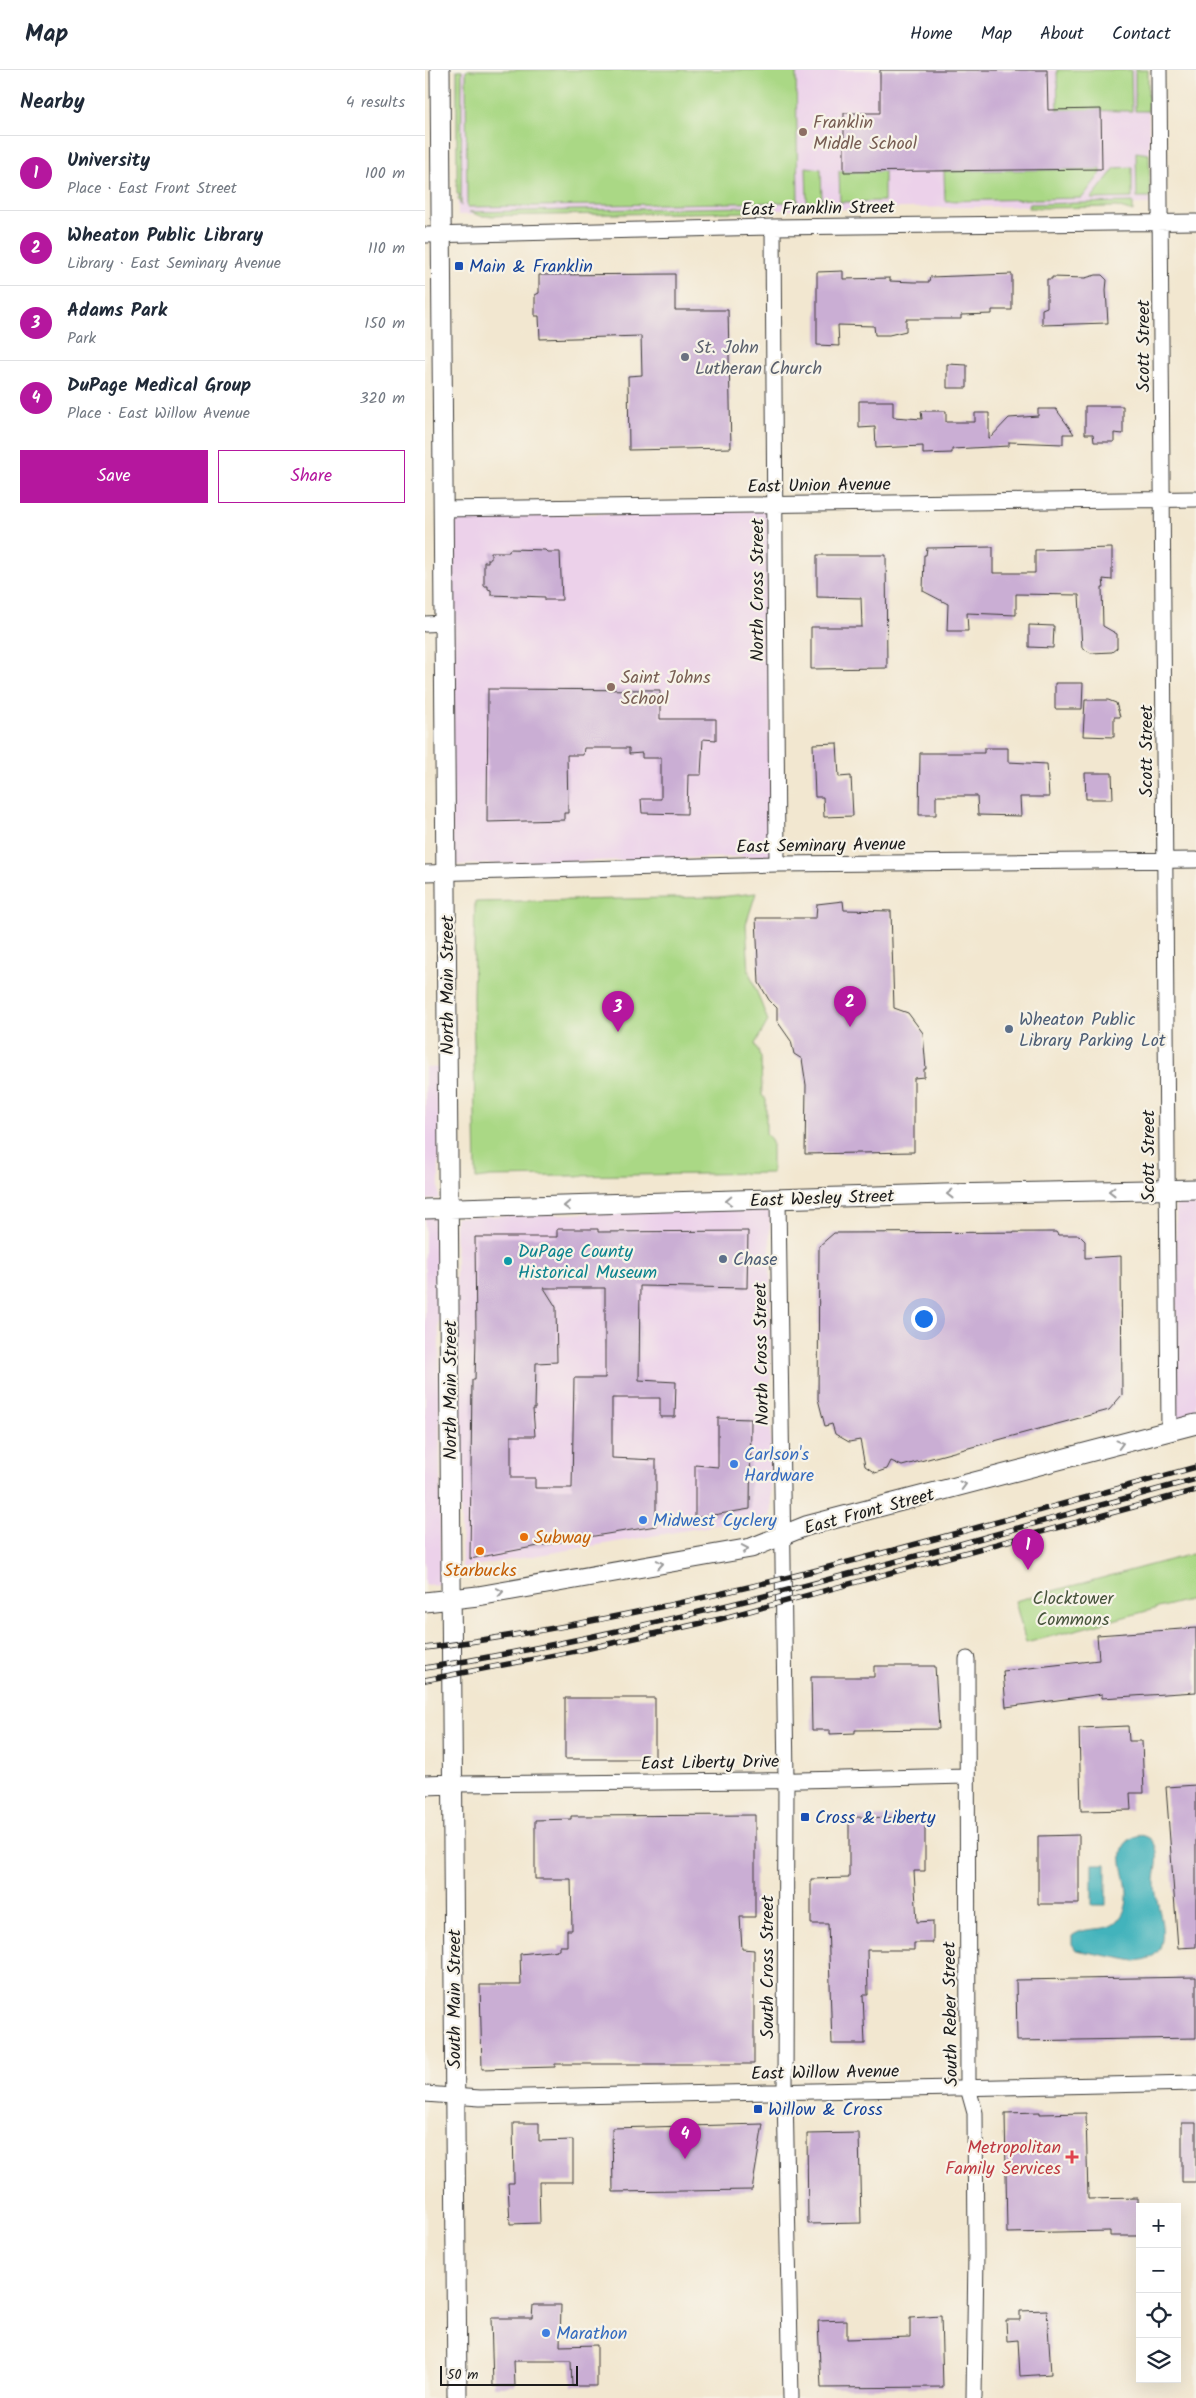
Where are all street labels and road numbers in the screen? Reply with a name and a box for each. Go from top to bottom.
street label: East Franklin Street [741,194,896,225]
street label: Scott Street [1130,299,1159,392]
street label: East Union Avenue [747,471,891,502]
street label: North Cross Street [744,517,773,662]
street label: Scott Street [1133,704,1162,797]
street label: East Seminary Avenue [736,831,906,862]
street label: North Main Street [434,914,463,1055]
street label: Scott Street [1135,1109,1164,1202]
street label: East Wesley Street [749,1182,896,1217]
street label: North Cross Street [747,1281,778,1426]
street label: North Main Street [437,1319,466,1460]
street label: East Front Street [801,1481,939,1544]
street label: East Liberty Drive [640,1748,780,1779]
street label: South Cross Street [754,1894,783,2039]
street label: South Main Street [441,1928,470,2069]
street label: South Reber Street [936,1940,967,2087]
street label: East Willow Avenue [751,2058,900,2089]

